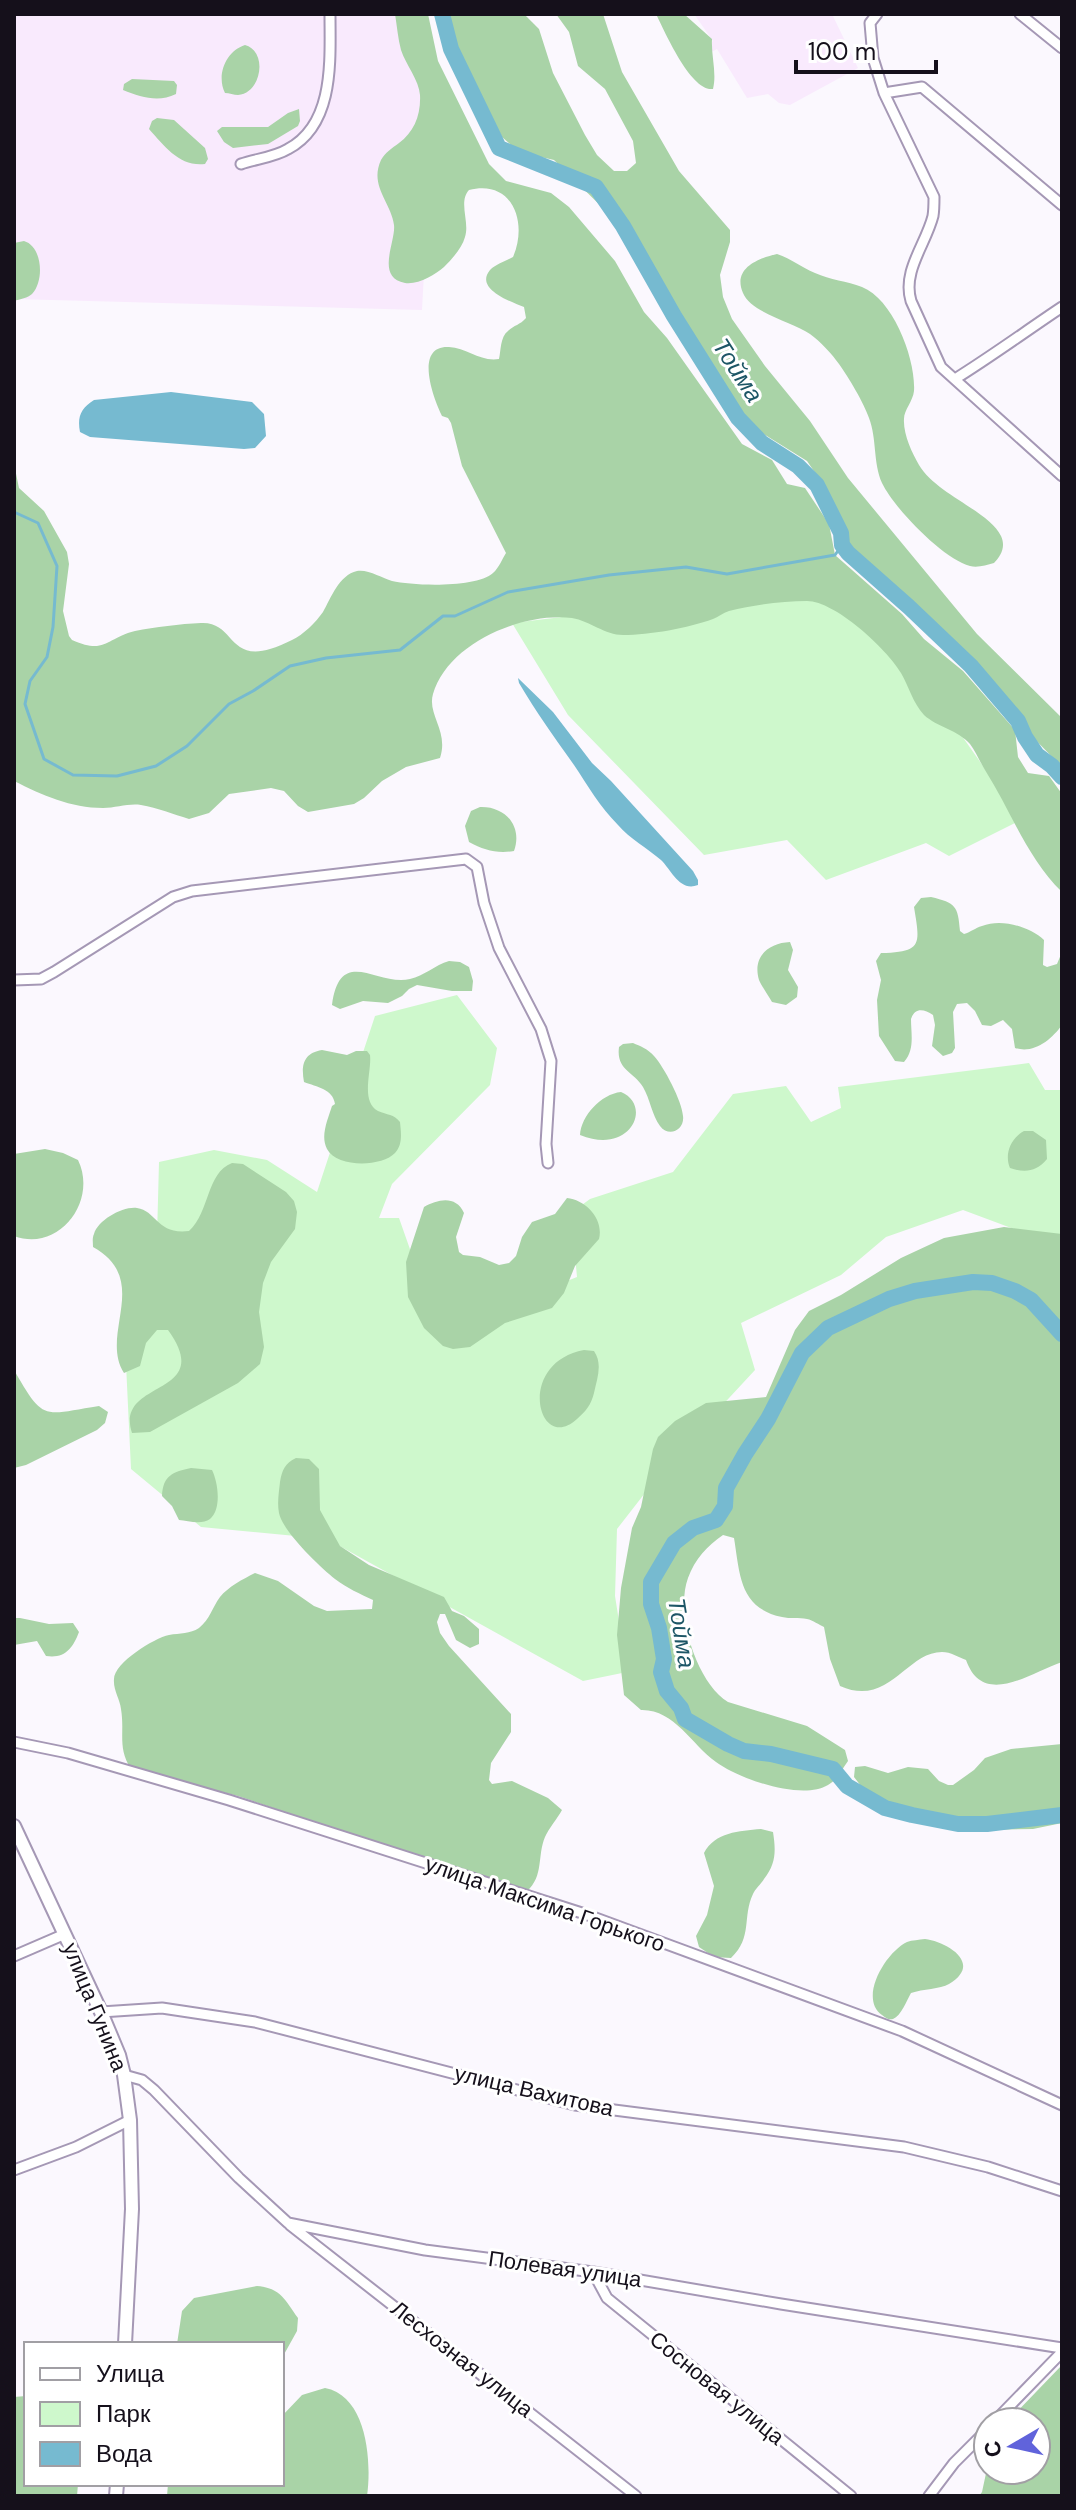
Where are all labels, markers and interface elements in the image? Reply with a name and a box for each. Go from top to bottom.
scale bar [796,24,936,74]
text: 100 m [808,36,876,67]
water label: Тойма [706,332,770,408]
water label: Тойма [661,1596,703,1670]
street label: улица Максима Горького [421,1849,669,1959]
street label: улица Гунина [56,1938,134,2076]
street label: улица Вахитова [452,2059,617,2124]
street label: Полевая улица [486,2244,644,2294]
street label: Лесхозная улица [385,2294,540,2424]
street label: Сосновая улица [644,2325,791,2452]
legend [24,2342,284,2486]
text: Улица [96,2358,165,2389]
text: Парк [96,2398,151,2429]
north arrow [972,2406,1052,2486]
text: Вода [96,2438,153,2469]
text: С [977,2439,1008,2459]

